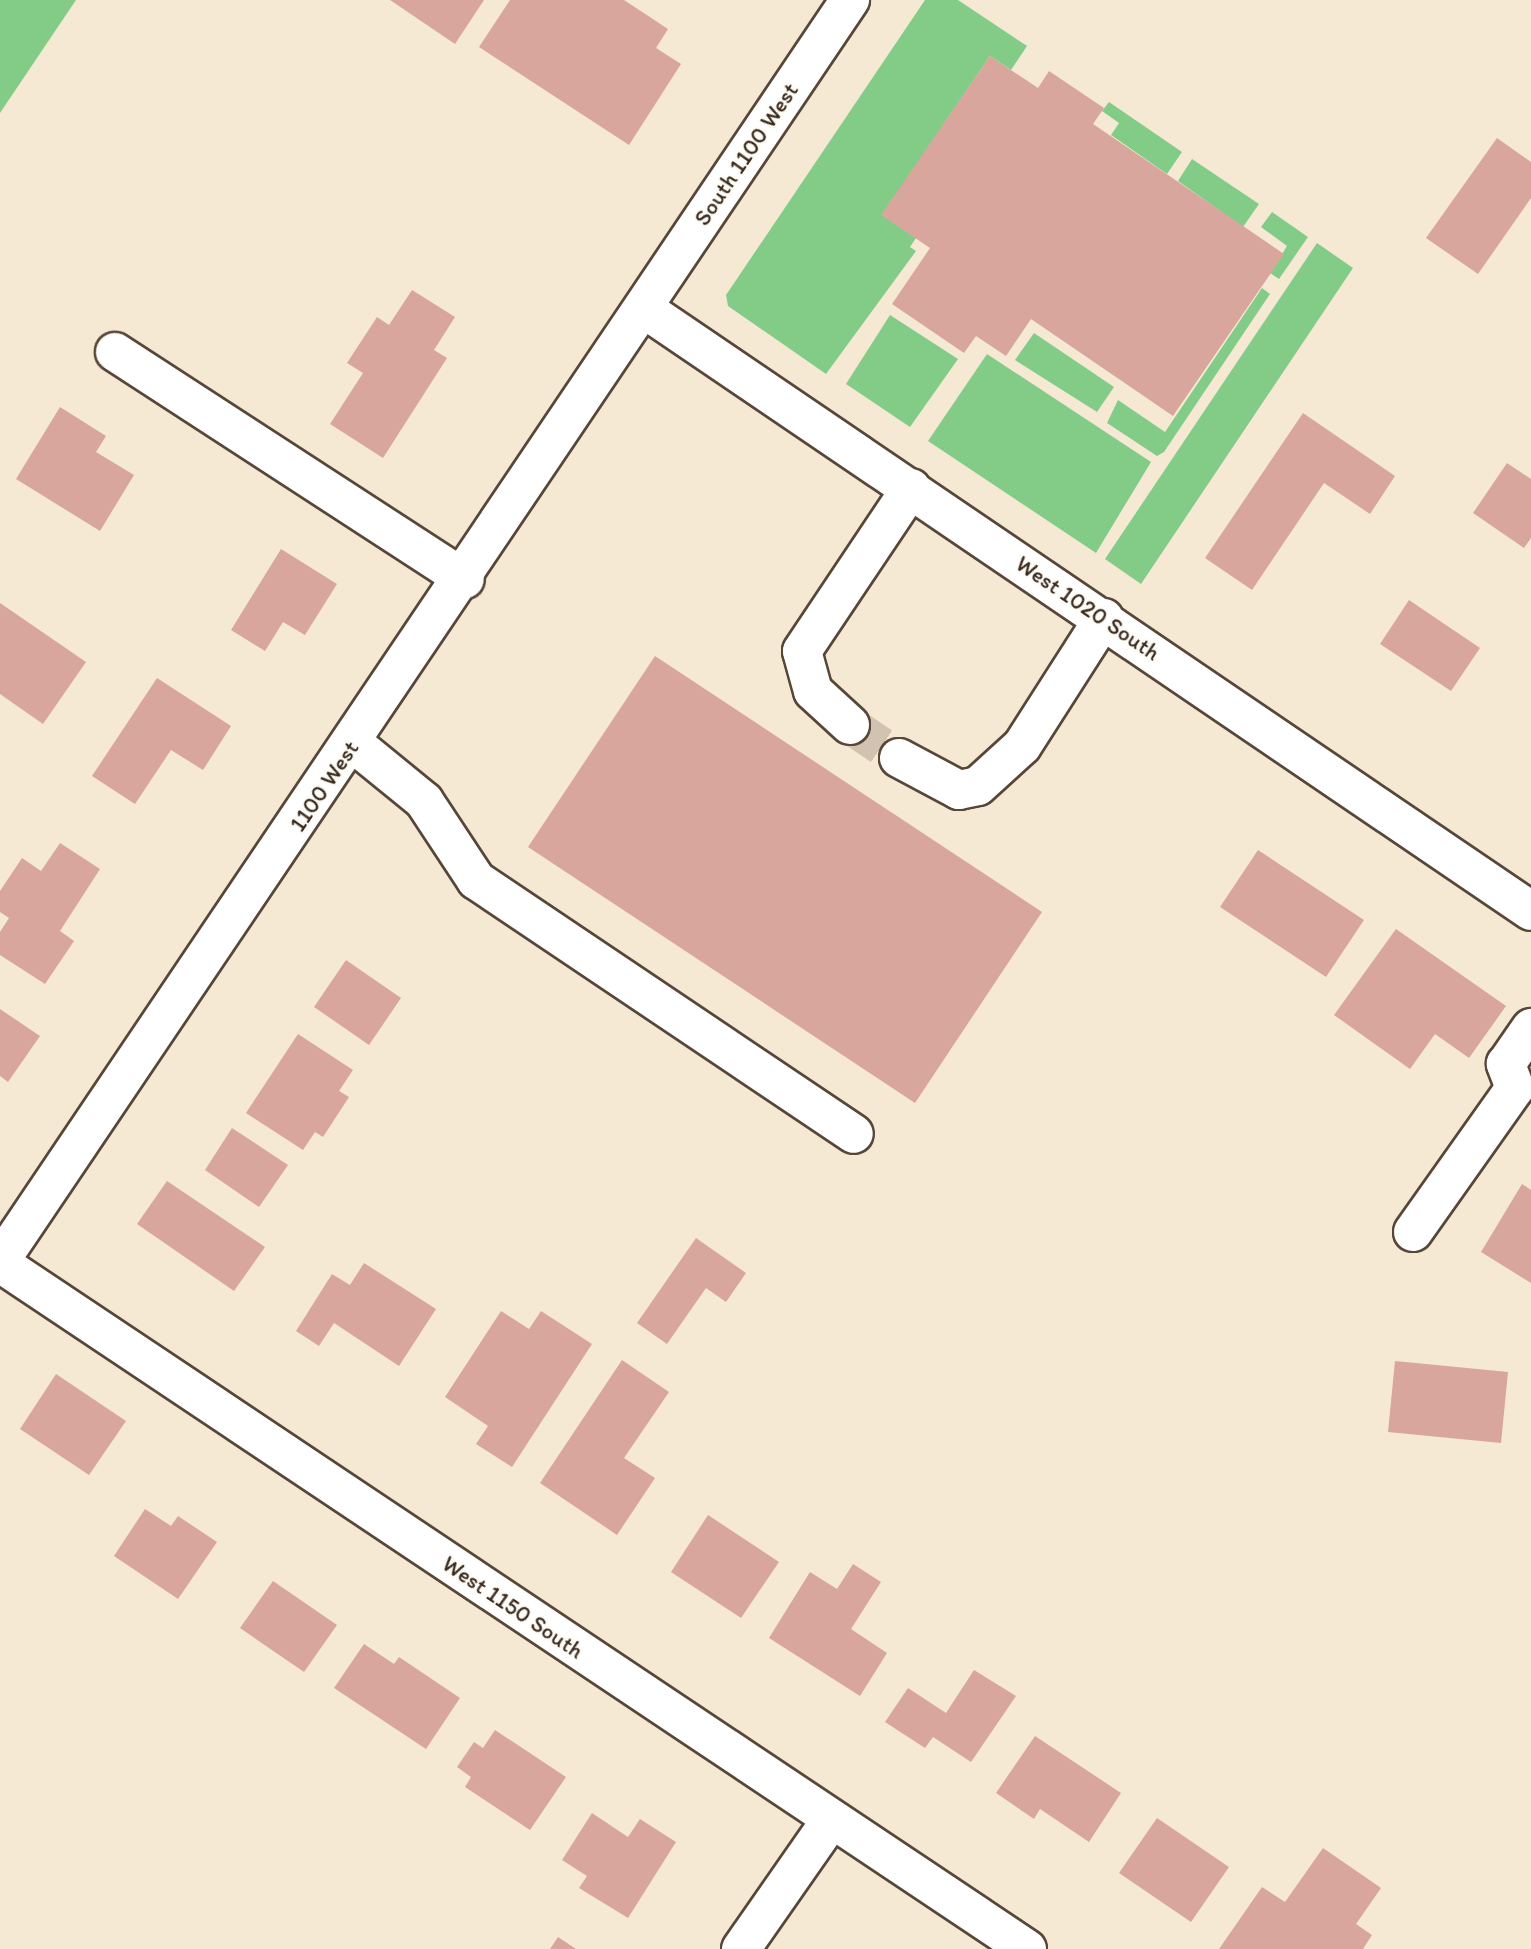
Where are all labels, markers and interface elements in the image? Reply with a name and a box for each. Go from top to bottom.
street label: South 1100 West [688,77,804,231]
street label: West 1020 South [1011,550,1165,666]
street label: 1100 West [284,735,364,837]
street label: West 1150 South [437,1550,589,1664]

